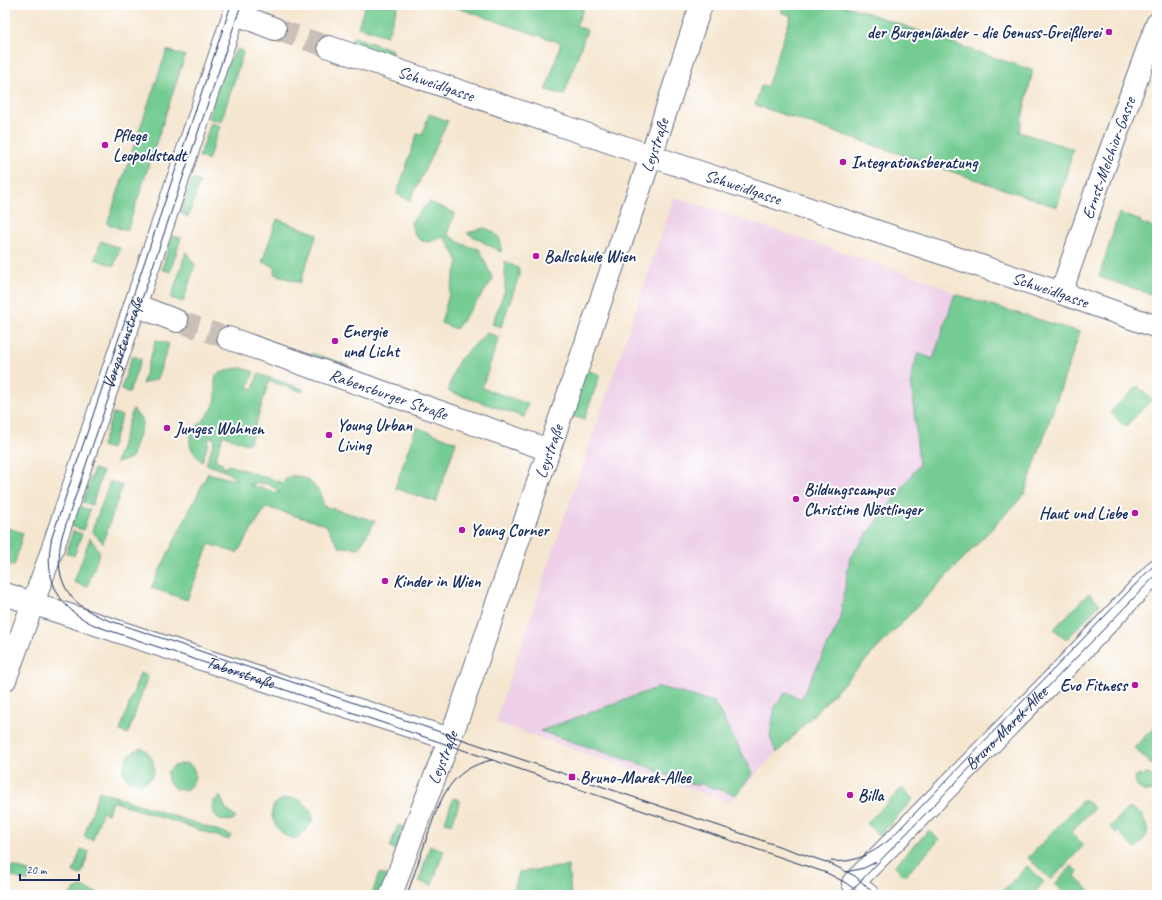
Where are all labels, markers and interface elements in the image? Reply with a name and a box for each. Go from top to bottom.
place label: der Burgenländer - die Genuss-Greißlerei [867,22,1104,43]
marker: der Burgenländer - die Genuss-Greißlerei [1104,27,1114,37]
street label: Schweidlgasse [395,61,478,106]
street label: Ernst-Melchior-Gasse [1077,93,1140,222]
street label: Leystraße [636,114,674,175]
place label: Pflege Leopoldstadt [113,125,189,166]
marker: Pflege Leopoldstadt [100,140,110,150]
place label: Integrationsberatung [851,152,979,173]
marker: Integrationsberatung [838,157,848,167]
street label: Schweidlgasse [702,164,785,210]
place label: Ballschule Wien [544,246,636,267]
marker: Ballschule Wien [531,251,541,261]
street label: Schweidlgasse [1010,267,1093,313]
street label: Vorgartenstraße [97,293,148,391]
place label: Energie und Licht [343,321,401,362]
marker: Energie und Licht [330,336,340,346]
street label: Rabensburger Straße [327,364,452,425]
place label: Young Urban Living [337,415,413,456]
place label: Junges Wohnen [174,418,265,439]
street label: Leystraße [530,420,568,481]
marker: Junges Wohnen [162,423,172,433]
marker: Young Urban Living [324,430,334,440]
place label: Bildungscampus Christine Nöstlinger [804,479,924,520]
marker: Bildungscampus Christine Nöstlinger [791,494,801,504]
place label: Haut und Liebe [1039,503,1128,524]
marker: Haut und Liebe [1130,508,1140,518]
place label: Young Corner [470,520,550,541]
marker: Young Corner [457,525,467,535]
place label: Kinder in Wien [393,571,482,592]
marker: Kinder in Wien [380,576,390,586]
street label: Taborstraße [204,651,278,693]
place label: Evo Fitness [1060,675,1129,696]
marker: Evo Fitness [1130,680,1140,690]
street label: Bruno-Marek-Allee [960,681,1053,774]
street label: Leystraße [423,726,463,787]
place label: Bruno-Marek-Allee [580,767,692,788]
marker: Bruno-Marek-Allee [567,772,577,782]
place label: Billa [858,785,885,806]
marker: Billa [845,790,855,800]
scale bar [20,856,79,882]
text: 20 m [26,862,48,878]

